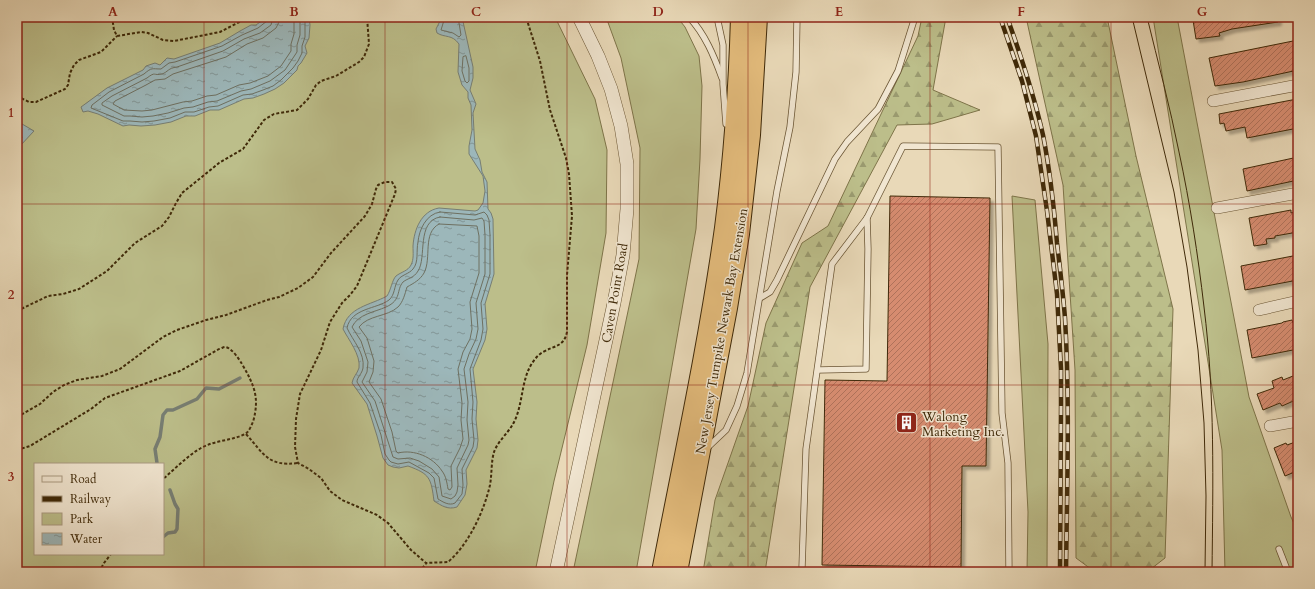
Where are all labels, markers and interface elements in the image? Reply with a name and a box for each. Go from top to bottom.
text: A [108,3,118,21]
text: B [289,3,299,21]
text: C [471,3,481,21]
text: D [652,3,664,21]
text: E [835,3,843,21]
text: F [1017,3,1025,21]
text: G [1197,3,1208,21]
text: 1 [8,104,14,122]
street label: New Jersey Turnpike Newark Bay Extension [691,206,753,456]
street label: Caven Point Road [597,242,633,344]
text: 2 [8,286,15,304]
place label: Walong Marketing Inc. [921,408,1004,441]
building icon: Walong Marketing Inc. [893,410,919,436]
legend [34,463,164,555]
text: 3 [8,468,15,486]
text: Road [70,471,97,487]
text: Railway [70,491,112,507]
text: Park [70,511,94,527]
text: Water [69,531,103,547]

